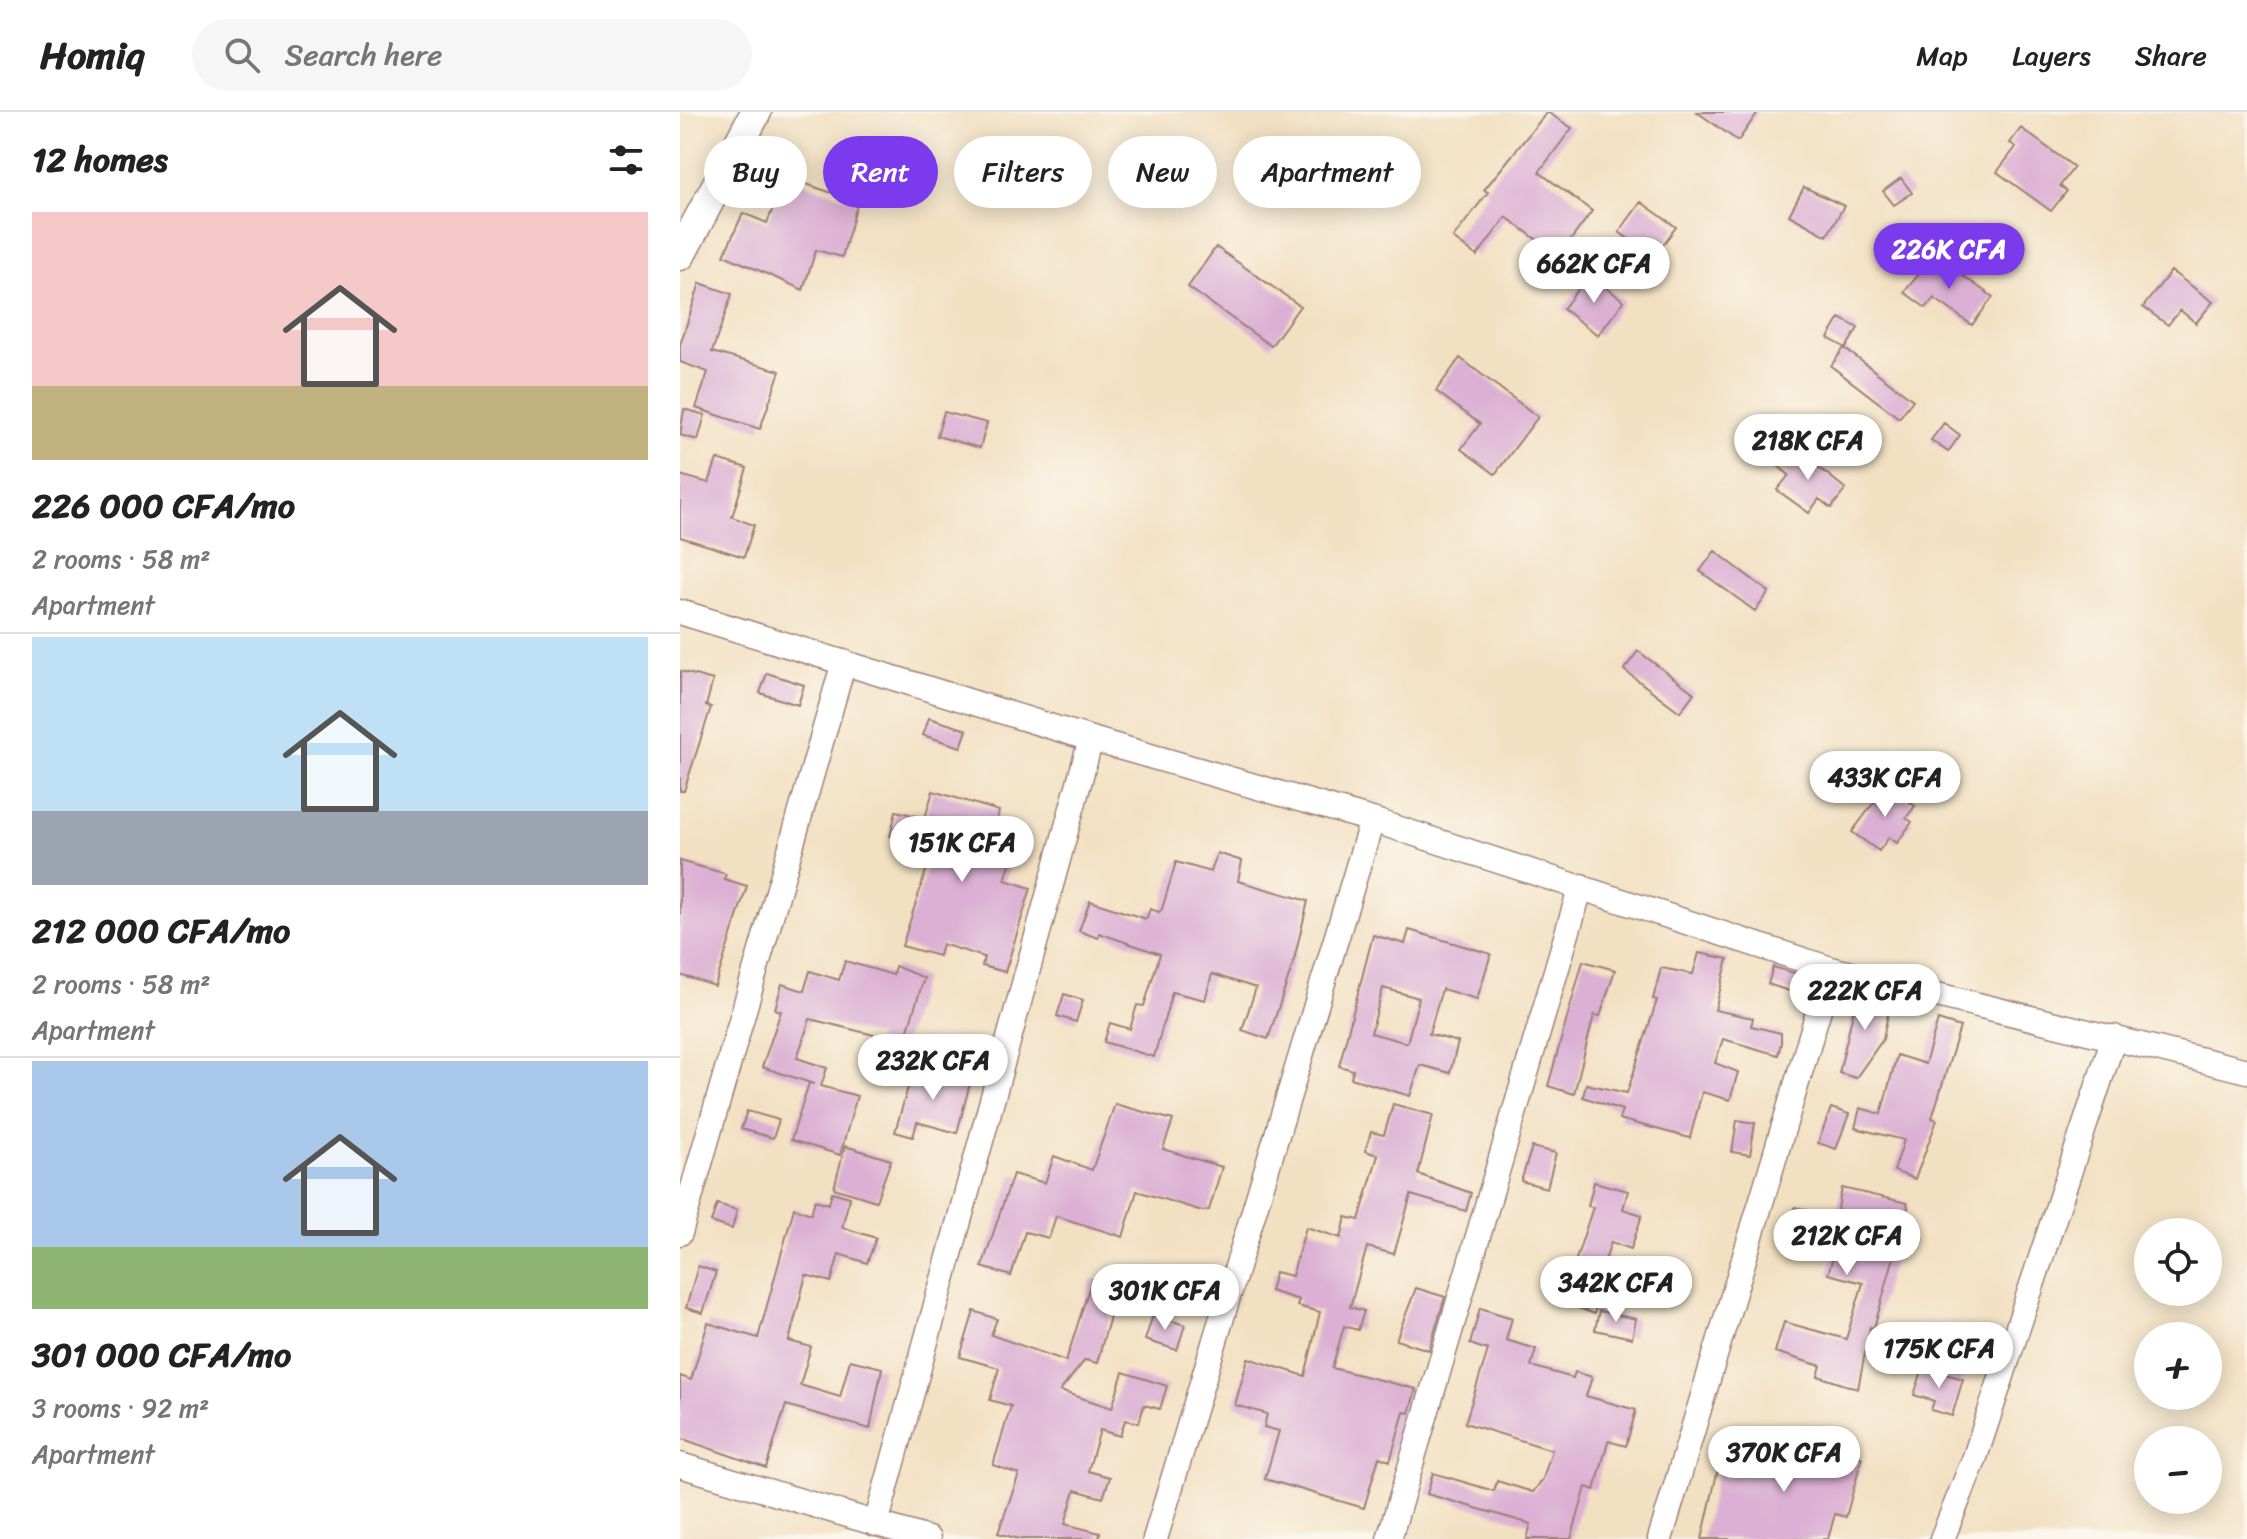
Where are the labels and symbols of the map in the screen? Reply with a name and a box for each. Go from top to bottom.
pin: 226K CFA [1866,223,2032,291]
pin: 662K CFA [1511,237,1677,305]
pin: 218K CFA [1725,414,1891,482]
pin: 433K CFA [1802,751,1968,819]
pin: 151K CFA [879,816,1045,884]
pin: 222K CFA [1782,964,1948,1032]
pin: 232K CFA [850,1034,1016,1102]
pin: 212K CFA [1764,1209,1930,1277]
pin: 342K CFA [1533,1256,1699,1324]
pin: 301K CFA [1082,1264,1248,1332]
pin: 175K CFA [1856,1322,2022,1390]
pin: 370K CFA [1701,1426,1867,1494]

